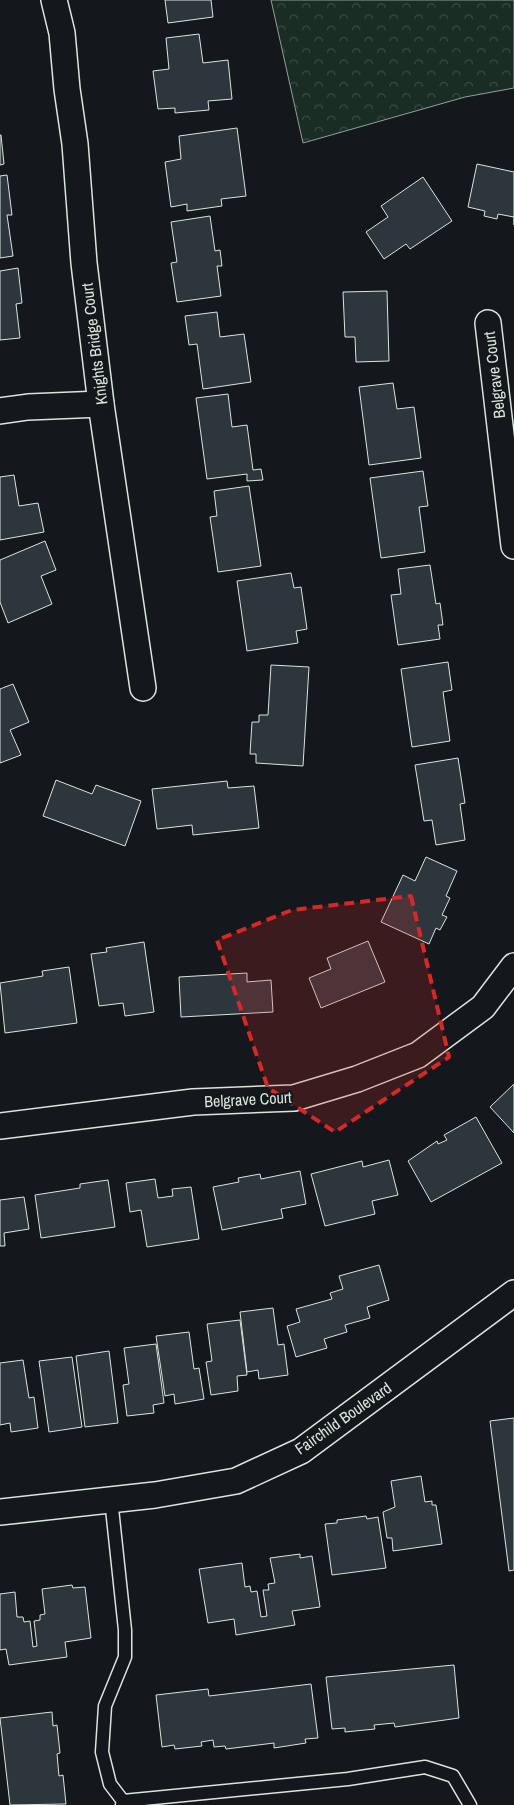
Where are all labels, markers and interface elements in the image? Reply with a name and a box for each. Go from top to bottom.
street label: Knights Bridge Court [76,282,112,406]
street label: Belgrave Court [478,330,510,420]
street label: Belgrave Court [204,1086,293,1112]
street label: Fairchild Boulevard [290,1377,396,1459]

